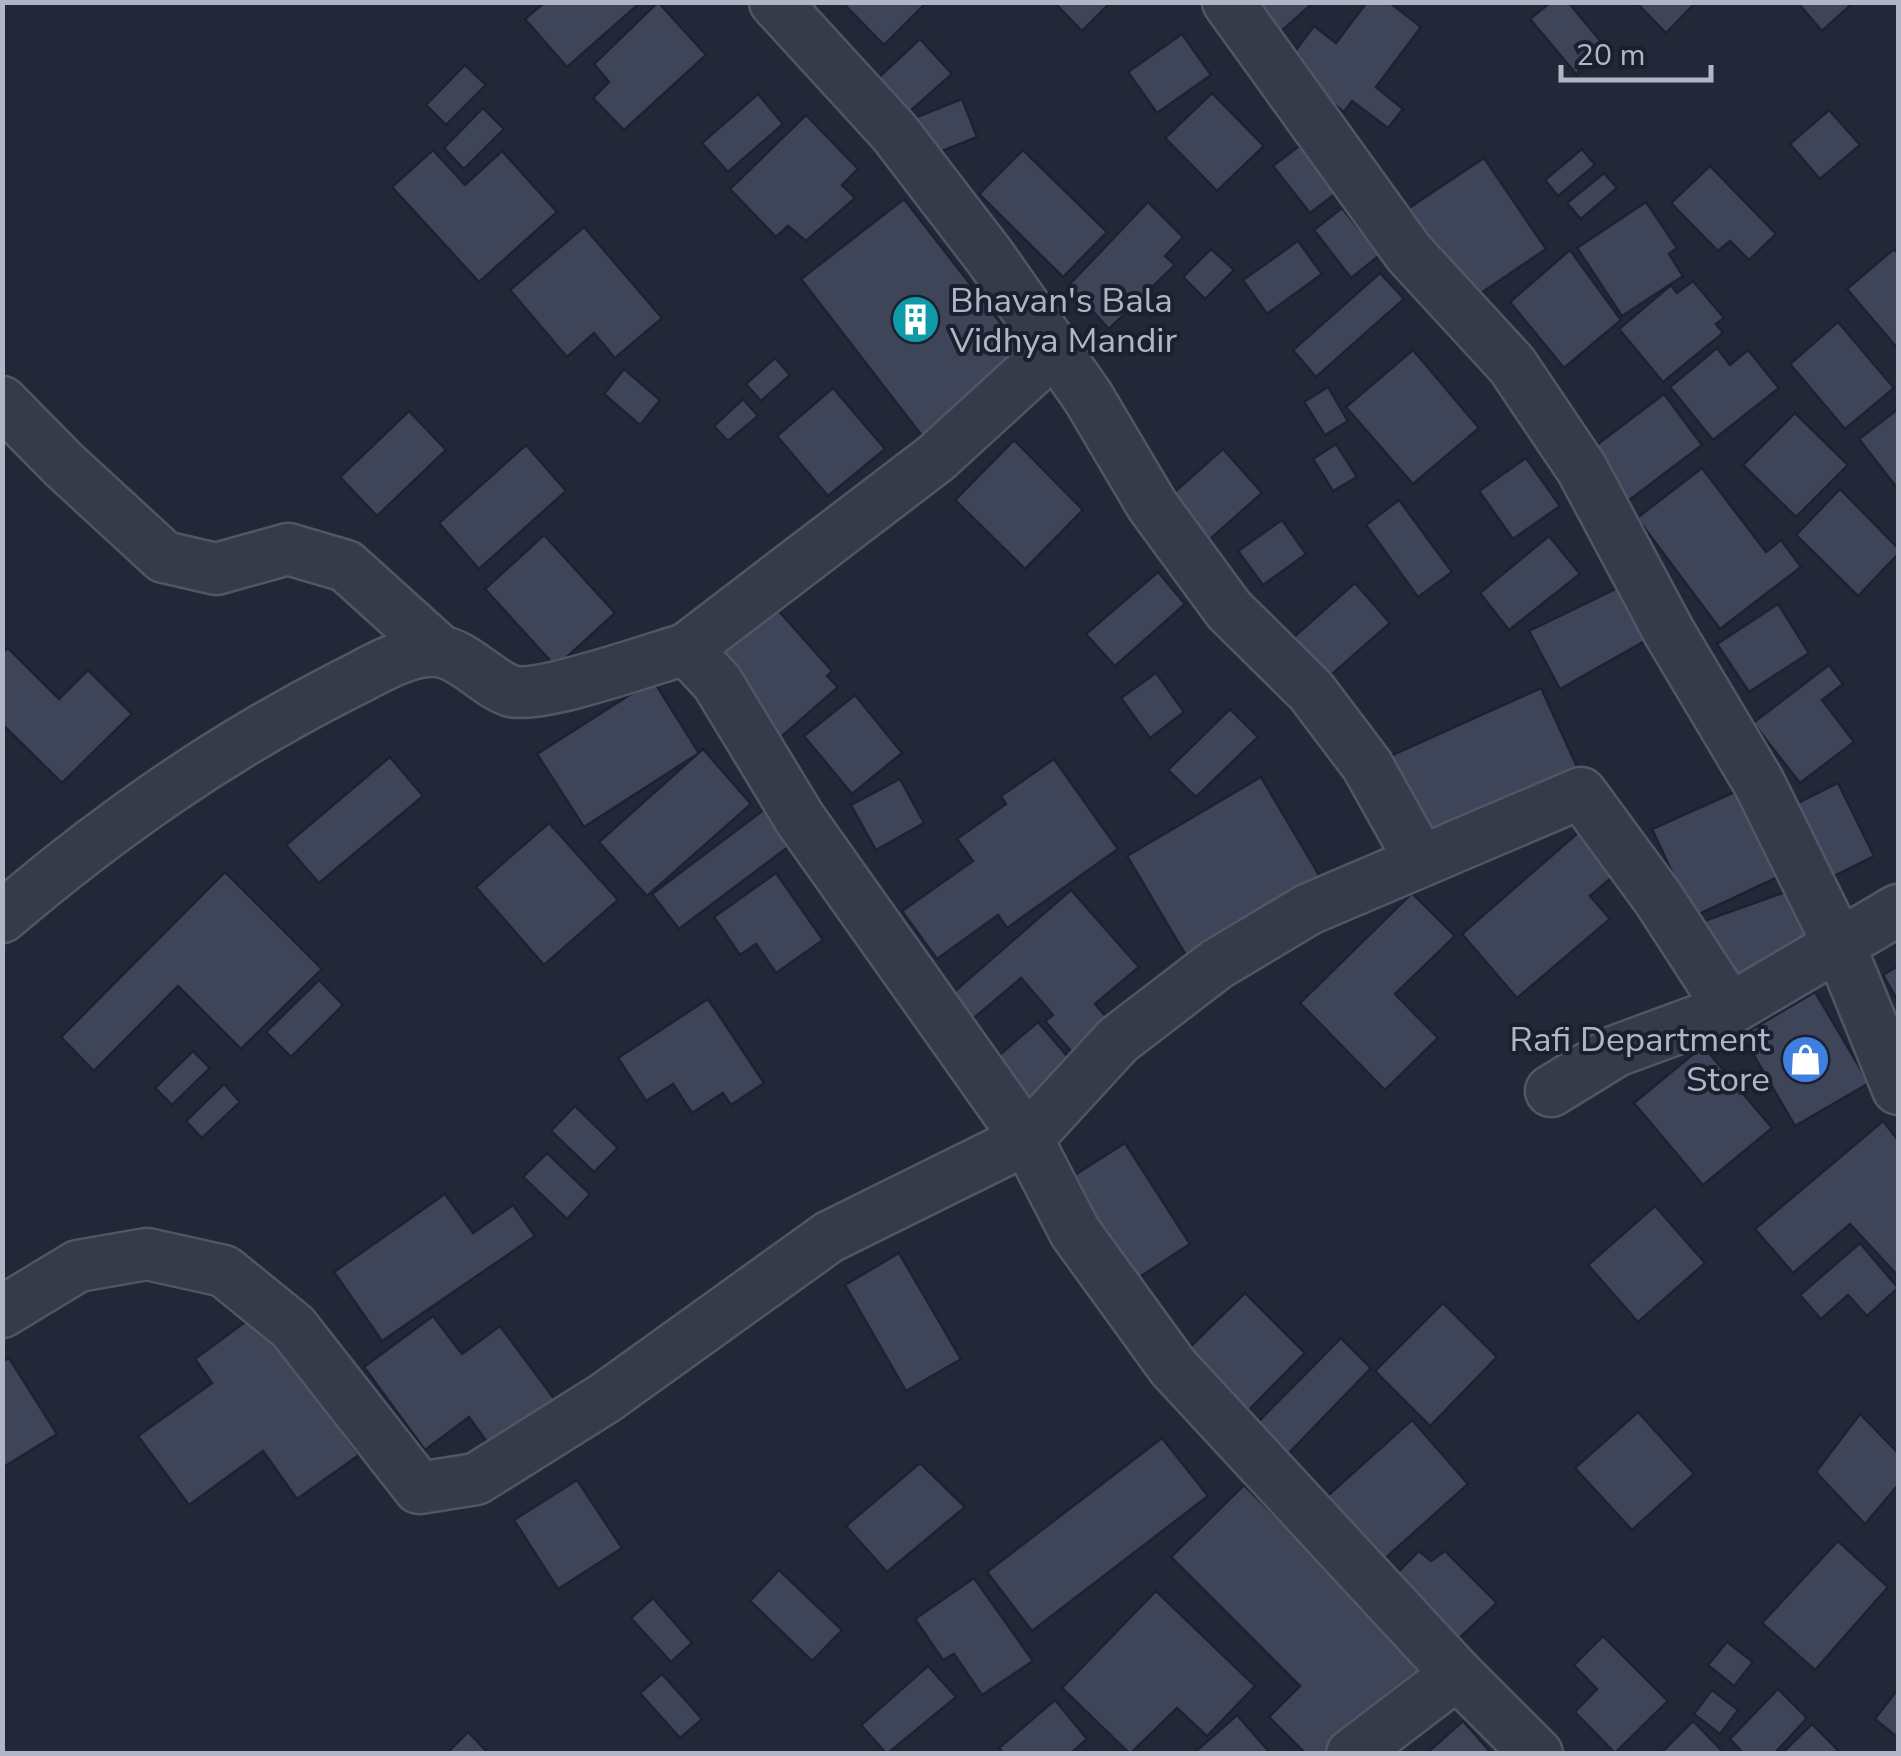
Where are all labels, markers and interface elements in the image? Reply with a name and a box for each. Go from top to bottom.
scale bar [1561,20,1711,82]
text: 20 m [1576,35,1645,76]
place label: Bhavan's Bala Vidhya Mandir [949,277,1177,364]
building icon: Bhavan's Bala Vidhya Mandir [889,294,941,346]
place label: Rafi Department Store [1510,1016,1771,1103]
shop icon: Rafi Department Store [1779,1033,1831,1085]

